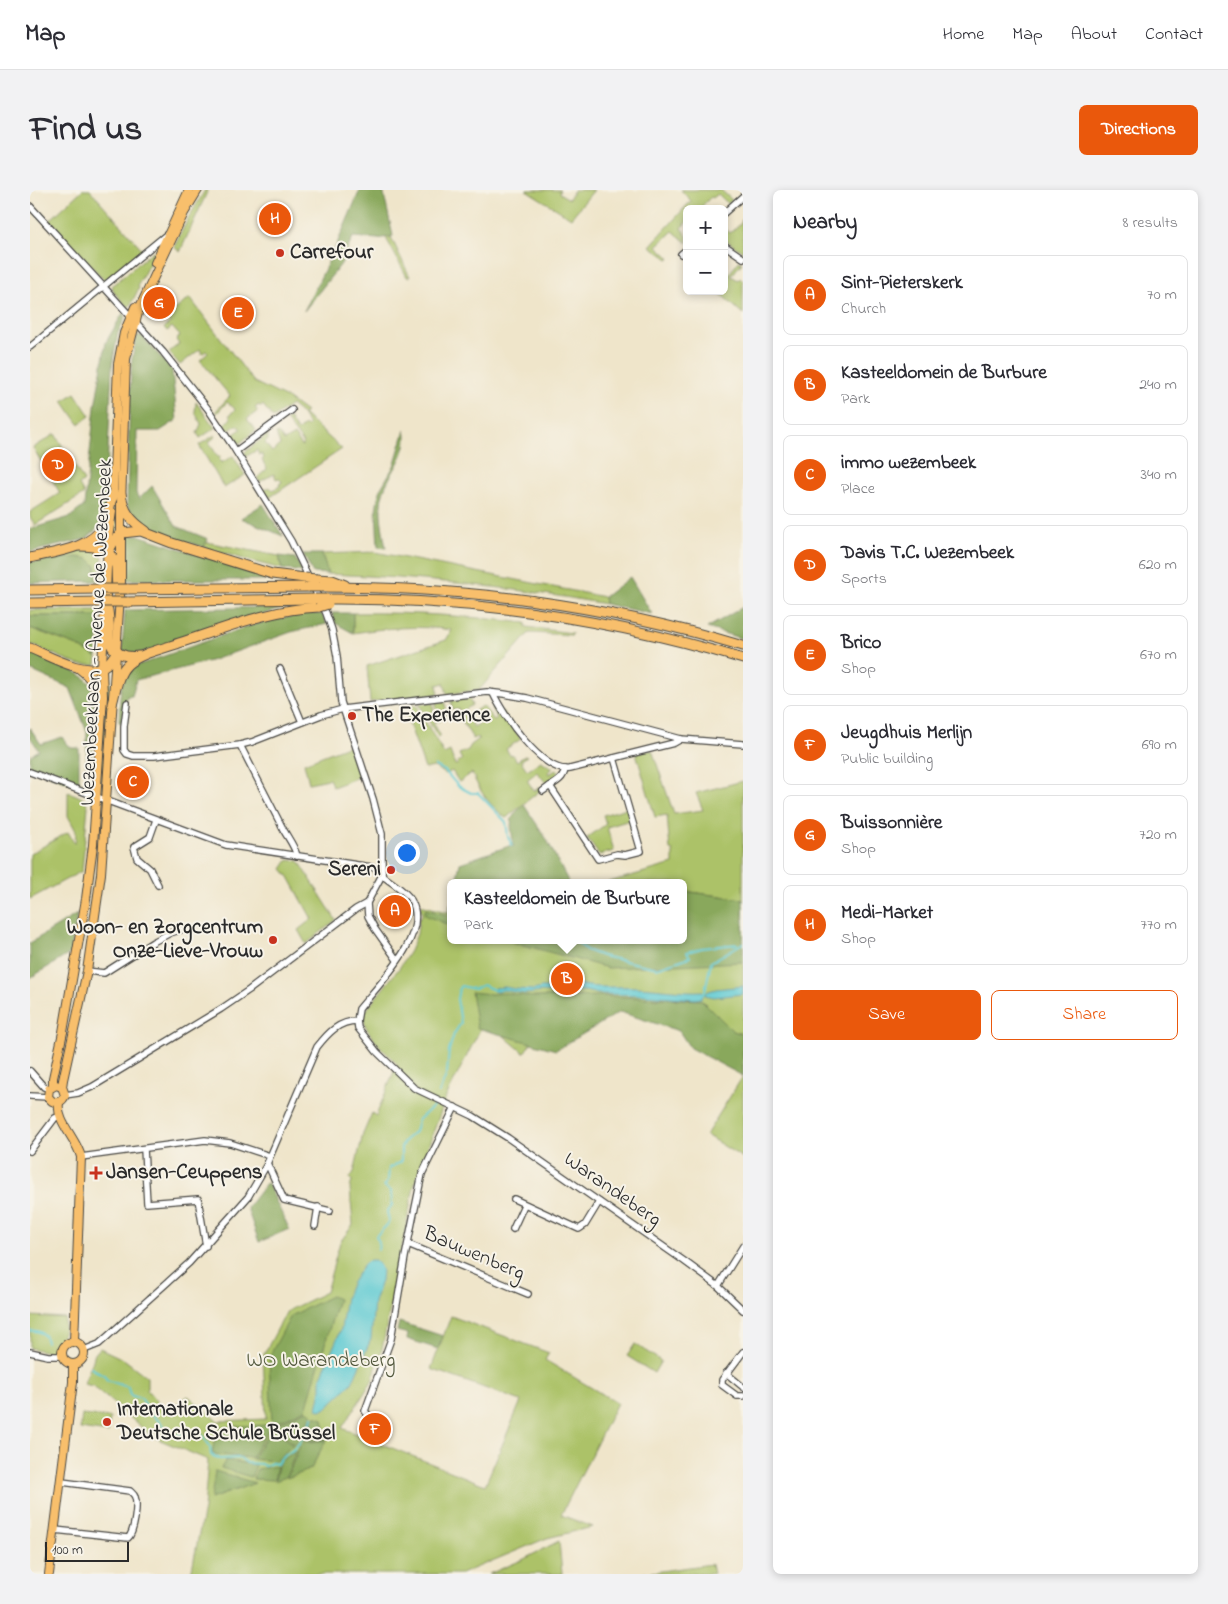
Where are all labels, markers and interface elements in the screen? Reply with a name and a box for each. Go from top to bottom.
text: Map [25,17,66,52]
text: Home [943,22,984,48]
text: Map [1012,22,1043,48]
text: About [1071,22,1117,48]
text: Contact [1145,22,1203,48]
text: Find us [30,105,142,156]
button: Directions [1079,105,1198,155]
pin: H [259,200,291,238]
map controls [683,205,728,295]
button: + [683,205,728,250]
text: Nearby [793,208,857,238]
text: 8 results [1122,211,1178,235]
place label: Carrefour [290,238,374,268]
marker: Carrefour [274,247,286,259]
button: − [683,250,728,295]
text: Sint-Pieterskerk [841,270,963,297]
text: A [805,283,815,307]
text: 70 m [1147,283,1177,307]
pin: G [143,284,175,322]
pin: E [222,294,254,332]
text: Church [841,297,886,321]
text: Kasteeldomein de Burbure [841,360,1047,387]
text: B [805,373,815,397]
text: 240 m [1139,373,1177,397]
text: Park [841,387,870,411]
pin: D [42,446,74,484]
text: immo wezembeek [841,450,976,477]
street label: Wezembeeklaan - Avenue de Wezembeek [73,457,121,807]
text: C [806,463,814,487]
text: 340 m [1140,463,1177,487]
text: Place [841,477,875,501]
text: Davis T.C. Wezembeek [841,540,1014,567]
text: D [804,553,816,577]
text: 620 m [1139,553,1177,577]
text: Sports [841,567,887,591]
text: Brico [841,630,881,657]
text: E [805,643,815,667]
text: 670 m [1140,643,1177,667]
text: Shop [841,657,876,681]
place label: The Experience [362,701,491,731]
marker: The Experience [346,710,358,722]
text: Jeugdhuis Merlijn [841,720,972,747]
text: F [805,733,815,757]
text: 690 m [1142,733,1177,757]
text: Public building [841,747,933,771]
pin: C [117,763,149,801]
text: Buissonnière [841,810,942,837]
text: G [805,823,815,847]
text: 720 m [1139,823,1177,847]
text: Shop [841,837,876,861]
your location [394,840,420,866]
place label: Sereni [328,855,381,885]
marker: Sereni [385,864,397,876]
popup [447,879,687,944]
text: Kasteeldomein de Burbure [464,886,670,913]
pin: A [379,892,411,930]
text: Medi-Market [841,900,933,927]
place label: Woon- en Zorgcentrum Onze-Lieve-Vrouw [67,913,263,967]
text: Park [464,913,493,937]
text: H [805,913,815,937]
text: 770 m [1140,913,1177,937]
text: Shop [841,927,876,951]
marker: Woon- en Zorgcentrum Onze-Lieve-Vrouw [267,934,279,946]
pin: B [551,960,583,998]
button: Save [793,990,981,1040]
button: Share [991,990,1178,1040]
street label: Warandeberg [556,1145,667,1236]
place label: Jansen-Ceuppens [106,1158,263,1188]
marker: Jansen-Ceuppens [90,1167,102,1179]
street label: Bauwenberg [417,1219,529,1291]
park label: WO Warandeberg [247,1346,395,1378]
place label: Internationale Deutsche Schule Brüssel [116,1395,336,1449]
pin: F [359,1410,391,1448]
marker: Internationale Deutsche Schule Brüssel [101,1416,113,1428]
scale bar [45,1539,129,1562]
text: 100 m [52,1540,83,1561]

